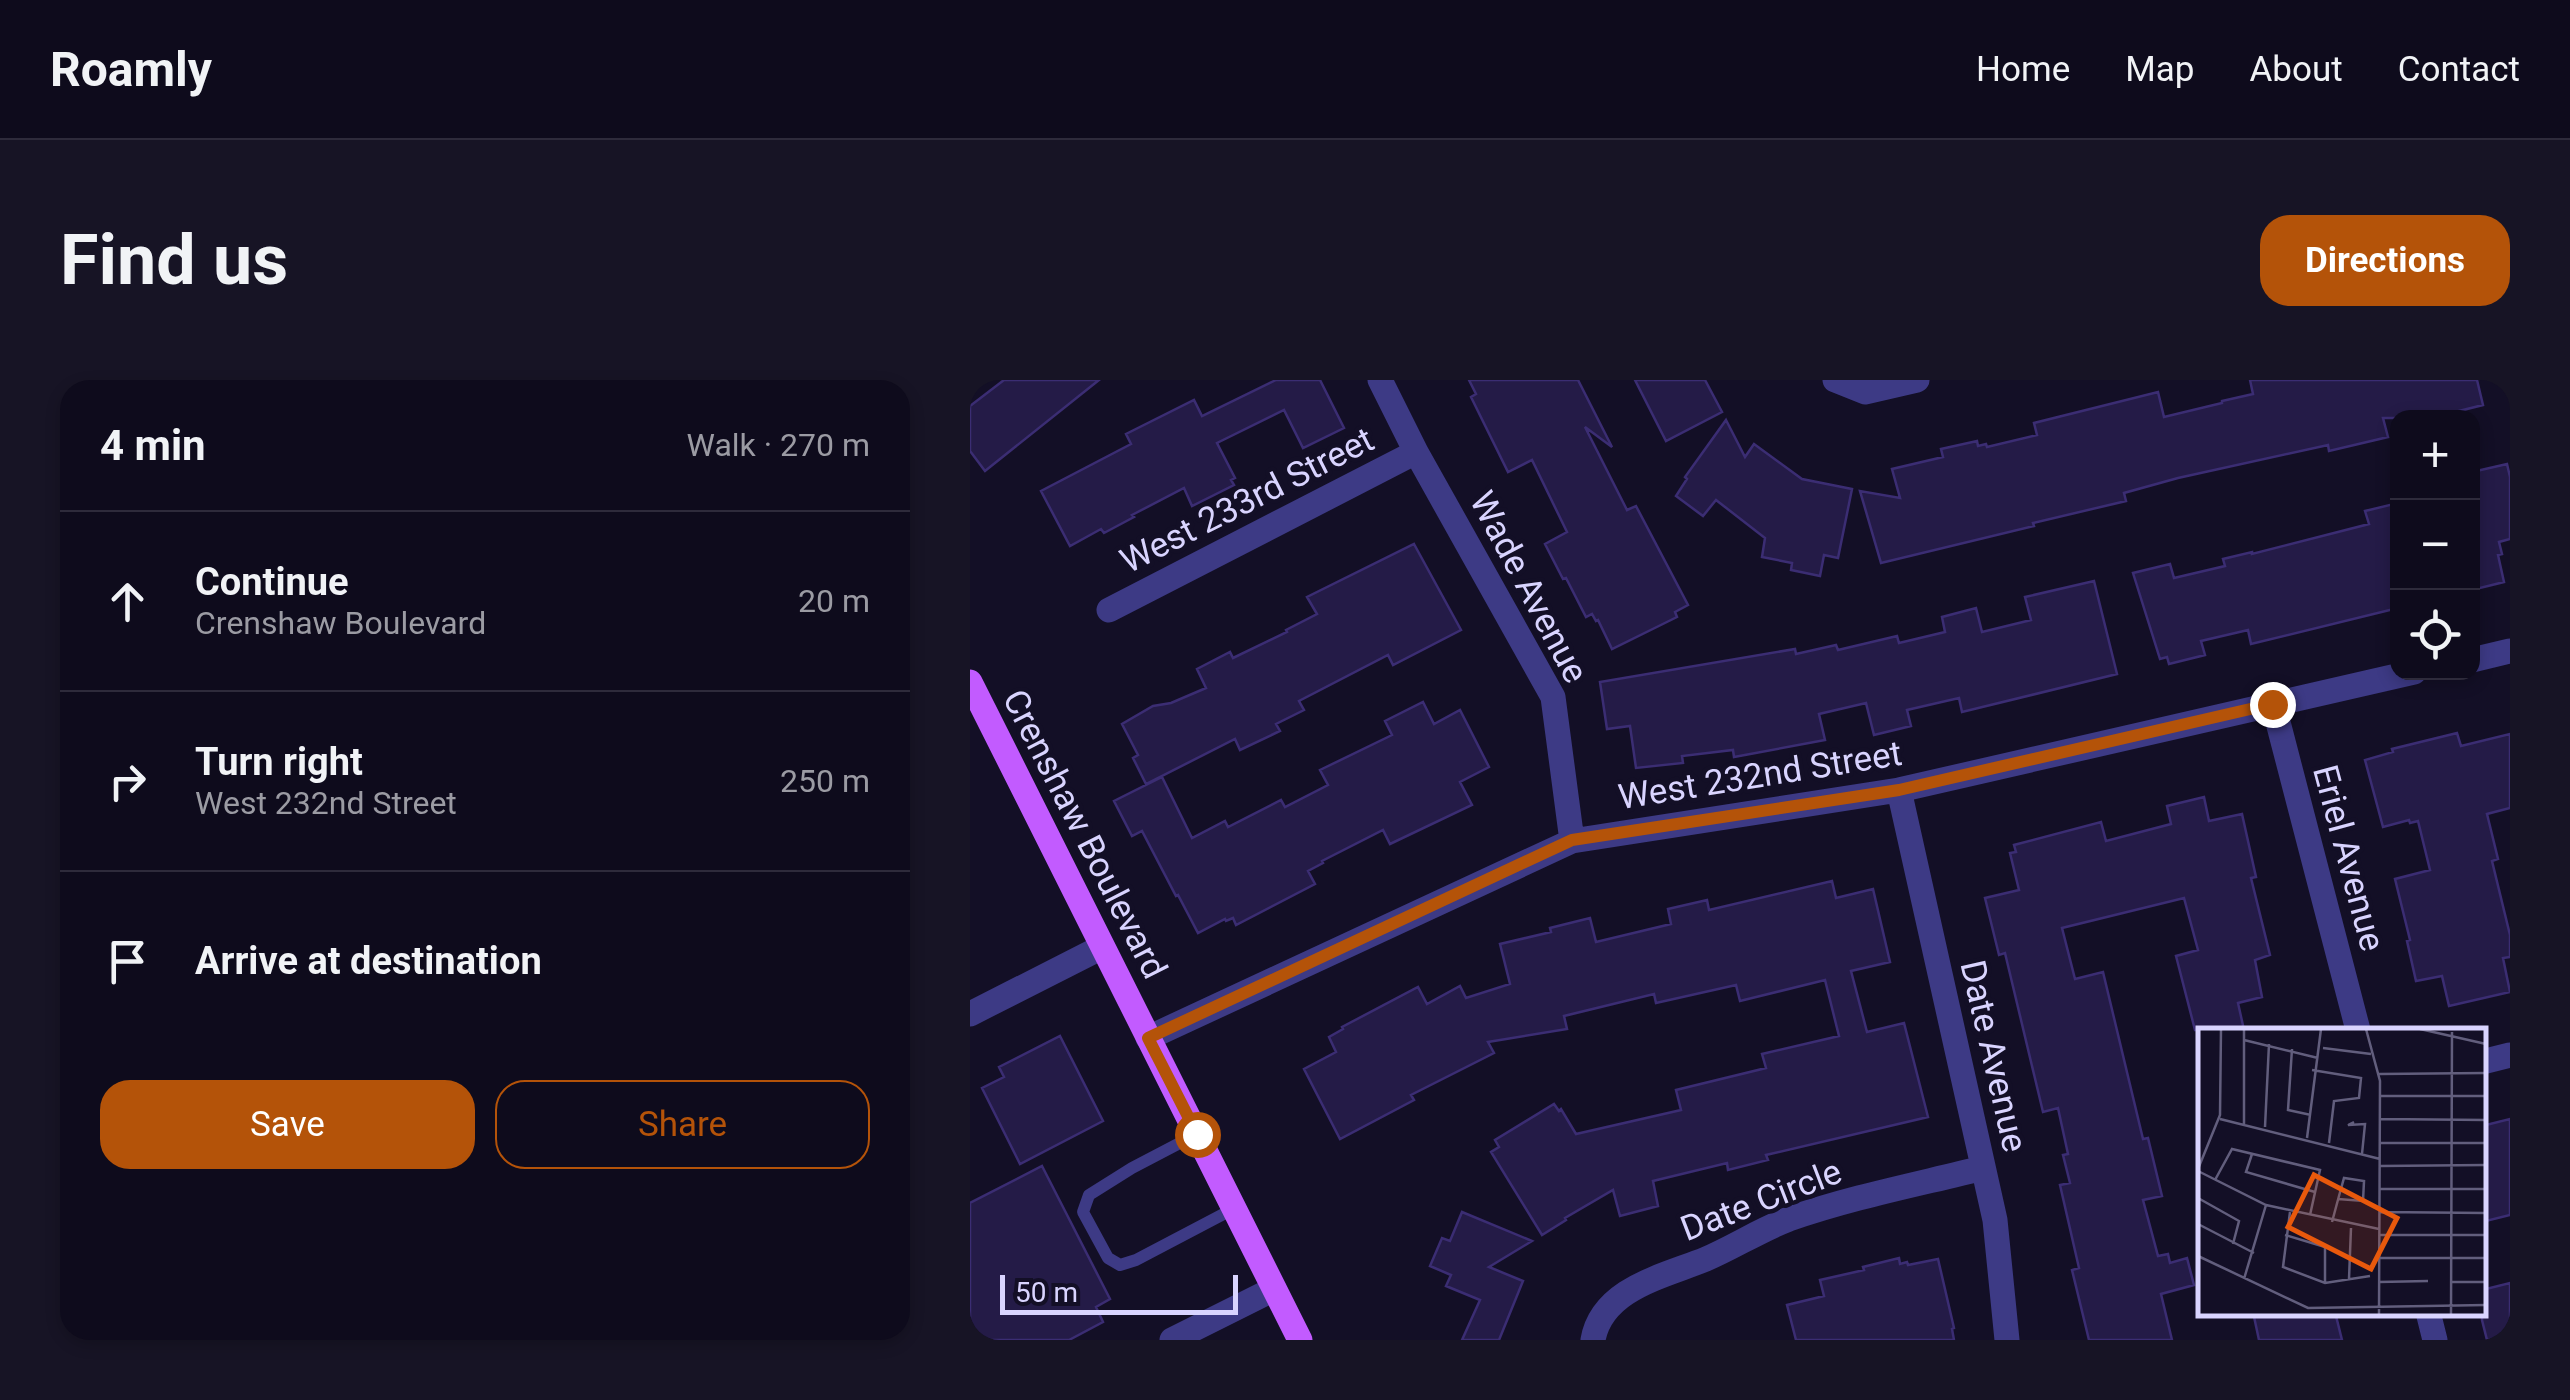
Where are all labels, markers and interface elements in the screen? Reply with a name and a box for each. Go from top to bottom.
text: Roamly [50,41,212,98]
text: Home [1976,49,2070,90]
text: Map [2125,49,2194,90]
text: About [2249,49,2343,90]
text: Contact [2398,49,2520,90]
button: Directions [2260,215,2510,306]
text: Find us [60,219,288,301]
map controls [2390,410,2480,680]
button: + [2390,410,2480,500]
street label: West 233rd Street [1114,419,1381,582]
text: 4 min [100,421,206,470]
text: Walk · 270 m [687,426,870,464]
street label: Wade Avenue [1461,484,1596,690]
button: − [2390,500,2480,590]
text: Continue [195,560,349,604]
icon: ahead [100,574,155,629]
text: 20 m [798,582,870,620]
button: locate [2390,590,2480,680]
text: Crenshaw Boulevard [195,604,486,642]
route end [2250,682,2296,728]
street label: Crenshaw Boulevard [994,683,1175,985]
street label: West 232nd Street [1615,733,1905,818]
text: Turn right [195,740,363,784]
icon: right [100,754,155,809]
street label: Eriel Avenue [2304,761,2393,955]
text: 250 m [780,762,870,800]
text: West 232nd Street [195,784,457,822]
icon: arrive [100,934,155,989]
text: Arrive at destination [195,939,542,983]
street label: Date Avenue [1952,956,2035,1156]
inset map [2198,1028,2485,1315]
button: Save [100,1080,475,1169]
button: Share [495,1080,870,1169]
route start [1175,1112,1221,1158]
street label: Date Circle [1675,1151,1847,1250]
scale bar [1000,1270,1238,1314]
text: 50 m [1015,1276,1078,1309]

